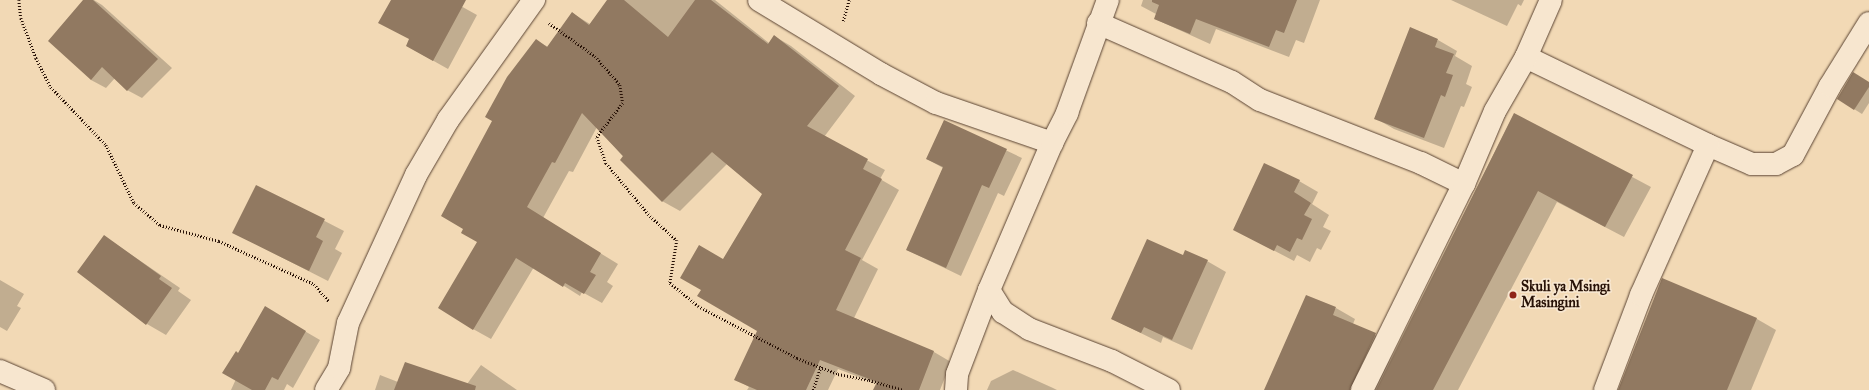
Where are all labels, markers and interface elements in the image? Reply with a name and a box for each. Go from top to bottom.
place label: Skuli ya Msingi Masingini [1521,279,1610,312]
marker: Skuli ya Msingi Masingini [1508,290,1518,300]

